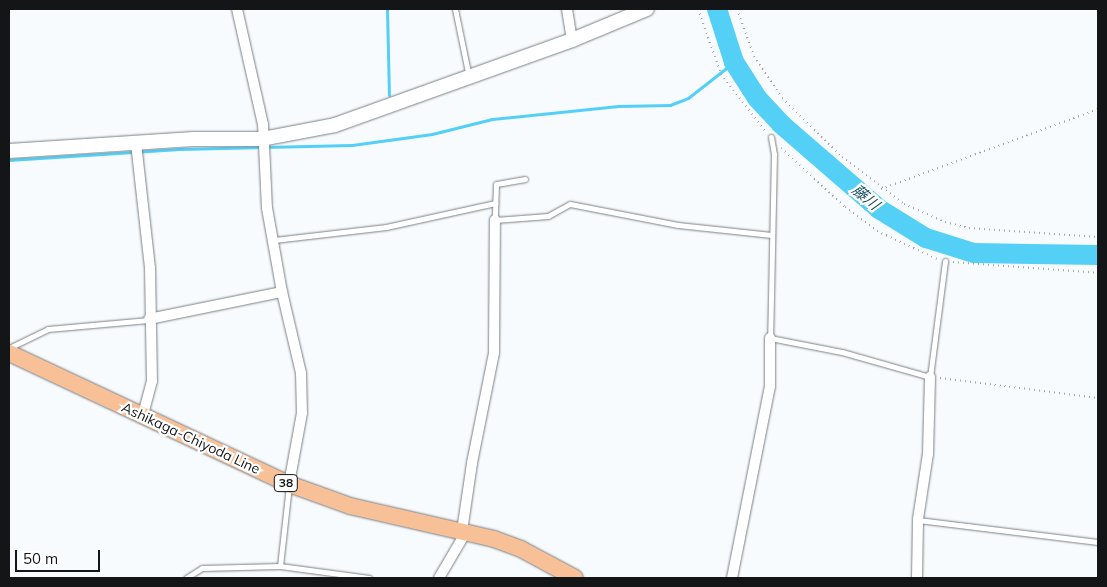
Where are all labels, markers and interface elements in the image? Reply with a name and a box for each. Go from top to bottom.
water label: 藤川 [849,180,883,214]
street label: Ashikaga-Chiyoda Line [119,399,263,477]
road number: 38 [274,473,298,492]
scale bar [18,540,102,572]
text: 50 m [23,549,58,568]

